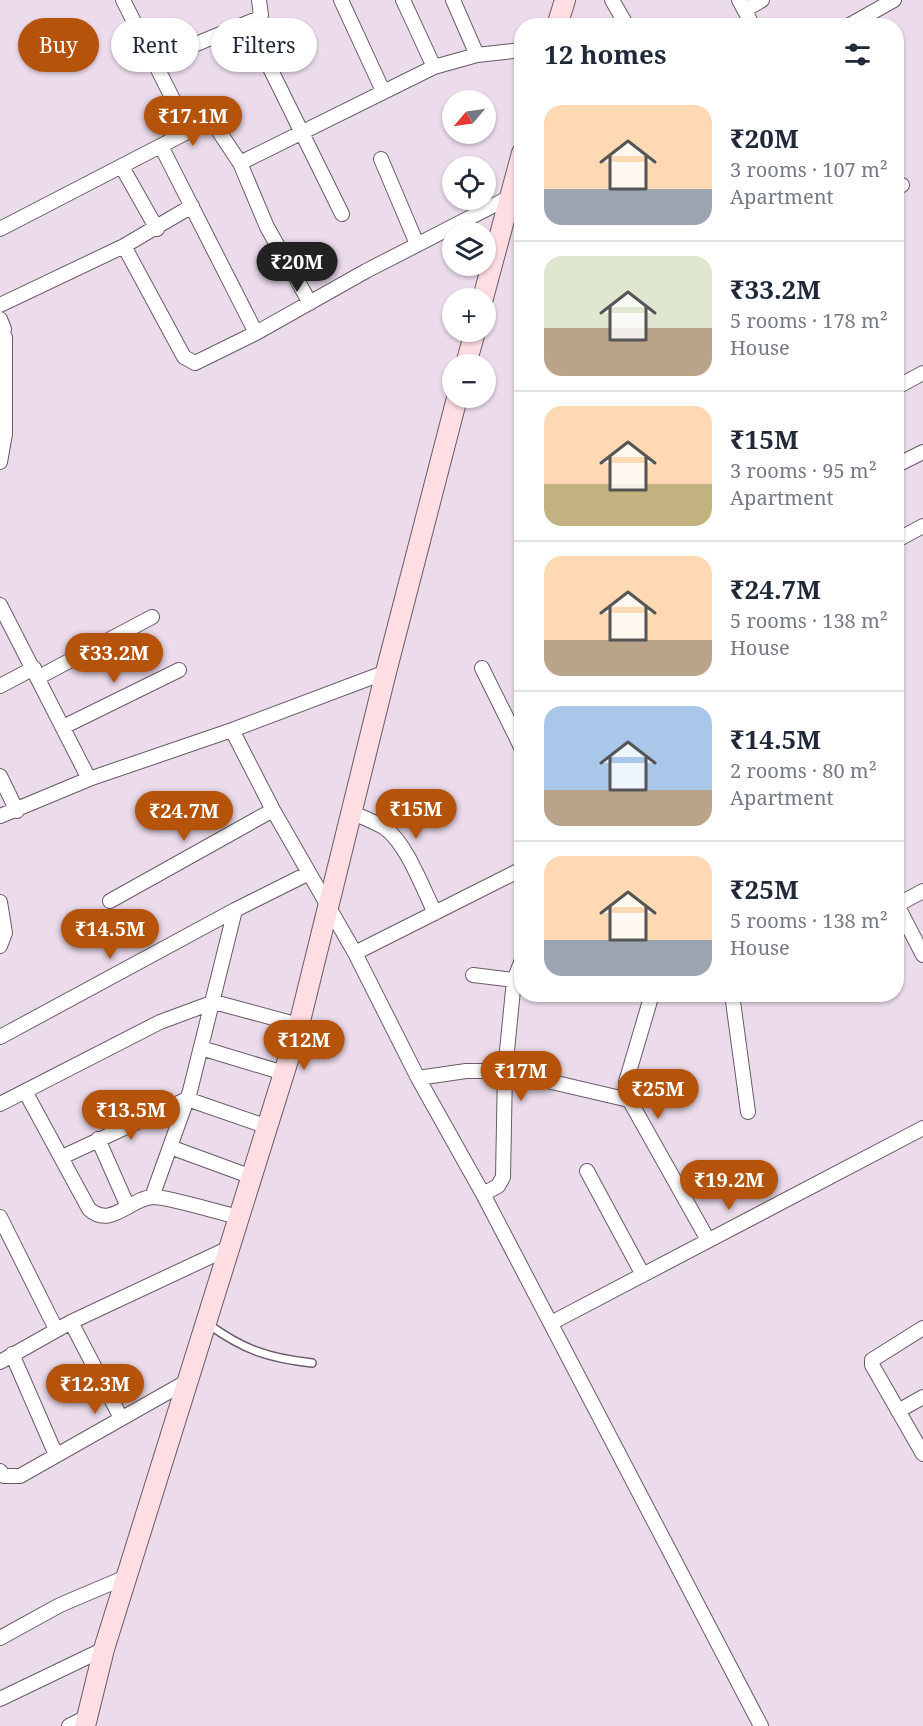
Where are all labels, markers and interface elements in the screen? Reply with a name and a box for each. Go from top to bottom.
chip: Buy [18,18,99,72]
chip: Rent [111,18,199,72]
chip: Filters [211,18,317,72]
text: 12 homes [544,36,666,72]
icon: filters [841,38,874,71]
north arrow [442,90,496,144]
map controls [442,90,496,408]
pin: ₹17.1M [144,96,242,147]
text: ₹17.1M [158,102,228,129]
text: ₹20M [730,120,799,156]
icon: home [592,129,664,201]
button: locate [442,156,496,210]
text: 3 rooms · 107 m² [730,156,888,183]
text: Apartment [730,183,834,210]
button: layers [442,222,496,276]
pin: ₹20M [261,242,333,293]
text: ₹20M [271,248,323,275]
text: ₹33.2M [730,271,821,307]
icon: home [592,280,664,352]
button: + [442,288,496,342]
text: 5 rooms · 178 m² [730,307,888,334]
text: House [730,334,790,361]
button: − [442,354,496,408]
text: ₹15M [730,421,799,457]
icon: home [592,430,664,502]
text: 3 rooms · 95 m² [730,457,877,484]
text: Apartment [730,484,834,511]
text: ₹24.7M [730,571,821,607]
icon: home [592,580,664,652]
text: 5 rooms · 138 m² [730,607,888,634]
pin: ₹33.2M [65,633,163,684]
text: House [730,634,790,661]
text: ₹33.2M [79,639,149,666]
text: ₹14.5M [730,721,821,757]
icon: home [592,730,664,802]
text: 2 rooms · 80 m² [730,757,877,784]
text: Apartment [730,784,834,811]
pin: ₹15M [380,789,452,840]
pin: ₹24.7M [135,791,233,842]
text: ₹15M [390,795,442,822]
text: ₹24.7M [149,797,219,824]
text: ₹25M [730,871,799,907]
icon: home [592,880,664,952]
text: 5 rooms · 138 m² [730,907,888,934]
pin: ₹14.5M [61,909,159,960]
text: ₹14.5M [75,915,145,942]
text: House [730,934,790,961]
pin: ₹12M [268,1020,340,1071]
text: ₹12M [278,1026,330,1053]
pin: ₹17M [485,1051,557,1102]
text: ₹17M [495,1057,547,1084]
pin: ₹25M [622,1069,694,1120]
text: ₹25M [632,1075,684,1102]
pin: ₹13.5M [82,1090,180,1141]
text: ₹13.5M [96,1096,166,1123]
pin: ₹19.2M [680,1160,778,1211]
text: ₹19.2M [694,1166,764,1193]
pin: ₹12.3M [46,1364,144,1415]
text: ₹12.3M [60,1370,130,1397]

